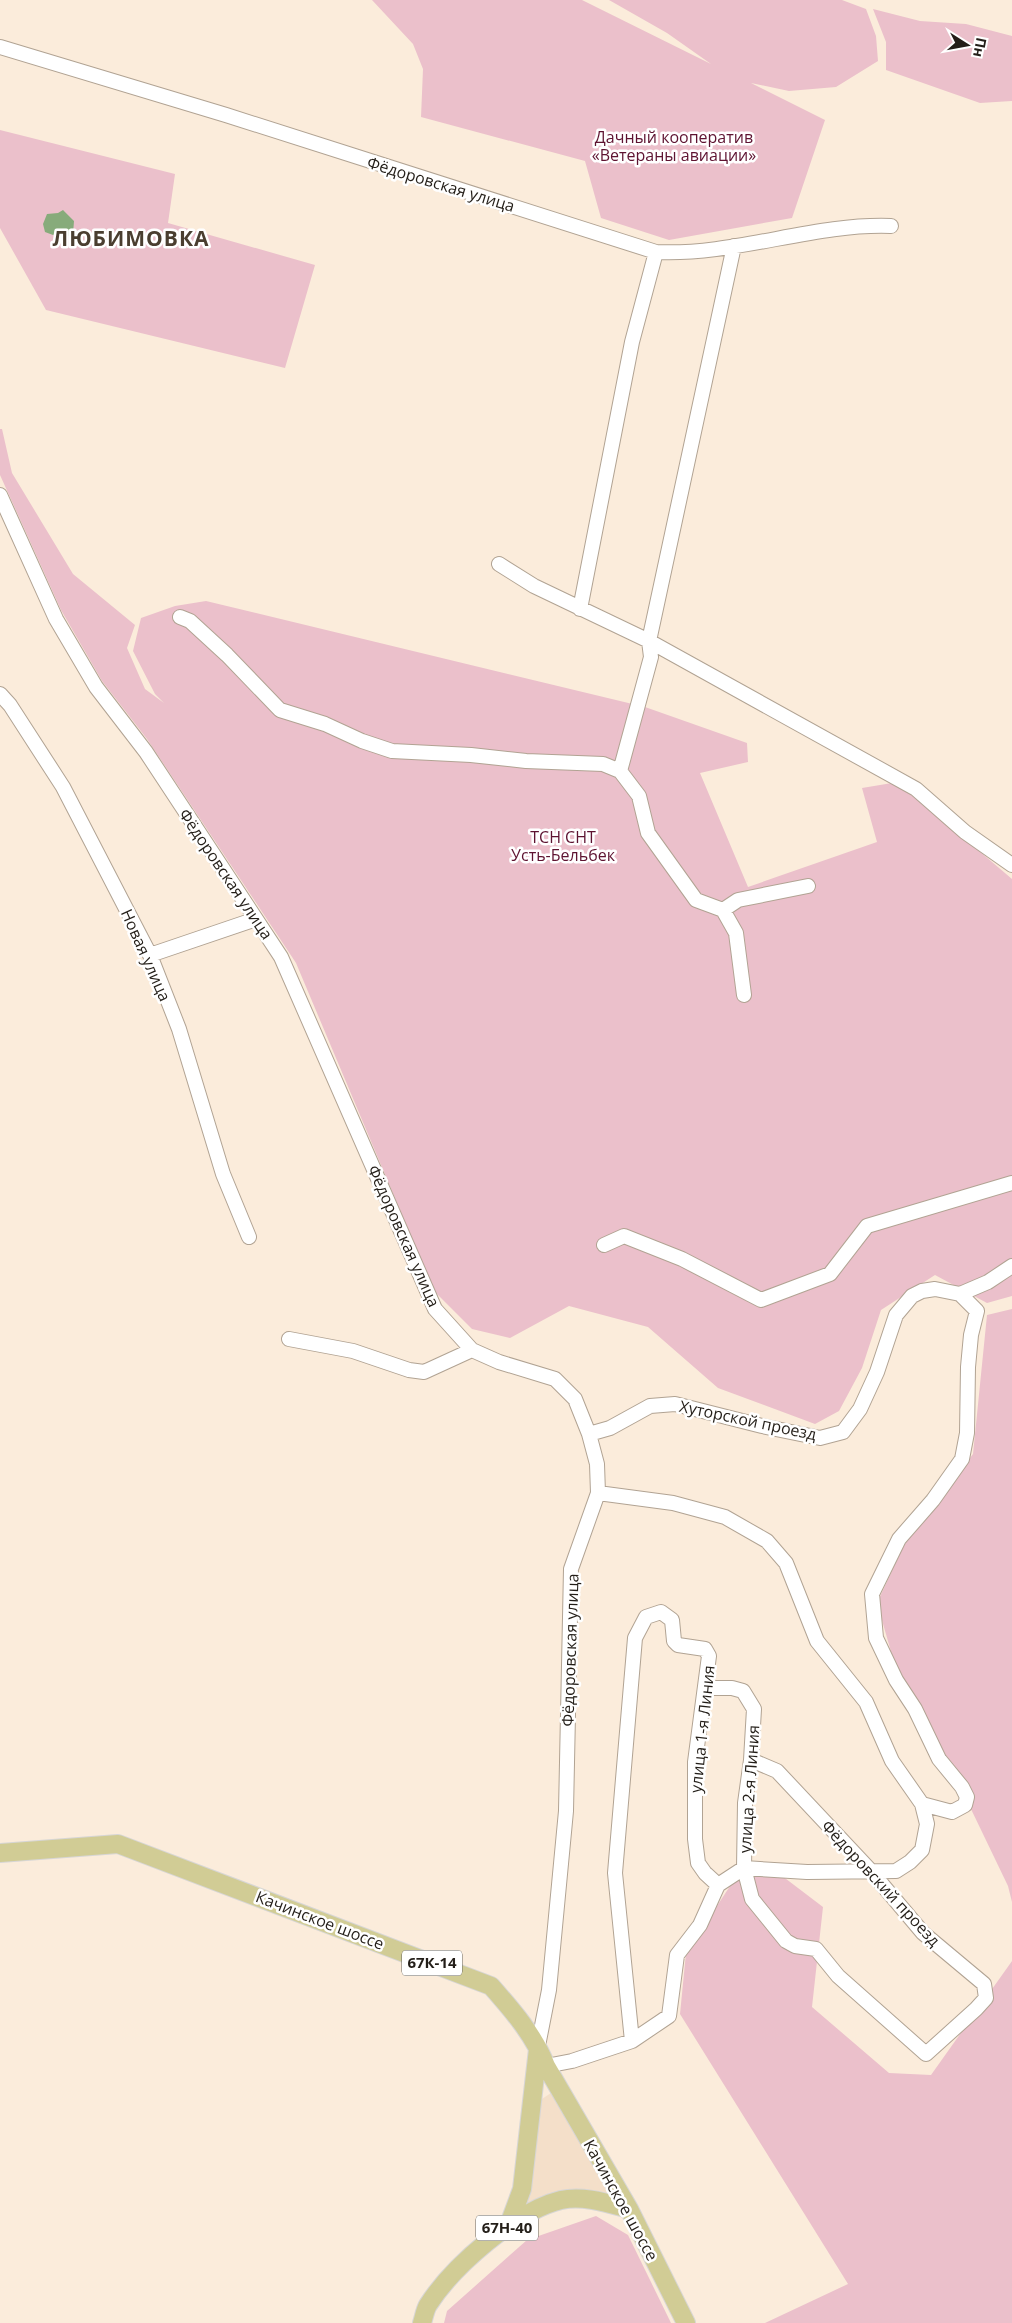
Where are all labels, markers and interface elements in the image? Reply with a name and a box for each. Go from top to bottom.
north arrow [942,20,992,70]
text: Пн [969,36,991,59]
park label: Дачный кооператив «Ветераны авиации» [592,126,756,166]
street label: Фёдоровская улица [365,151,517,217]
district label: ЛЮБИМОВКА [52,224,210,252]
street label: Фёдоровская улица [174,804,278,944]
park label: ТСН СНТ Усть-Бельбек [511,826,616,866]
street label: Новая улица [116,905,176,1005]
street label: Фёдоровская улица [363,1162,445,1310]
street label: Хуторской проезд [678,1395,818,1445]
street label: Фёдоровская улица [556,1573,584,1727]
street label: улица 1-я Линия [684,1664,720,1794]
street label: улица 2-я Линия [734,1724,764,1854]
street label: Фёдоровский проезд [817,1815,945,1951]
street label: Качинское шоссе [253,1885,387,1955]
road number: 67К-14 [402,1950,462,1976]
street label: Качинское шоссе [579,2135,663,2265]
road number: 67H-40 [476,2216,538,2240]

